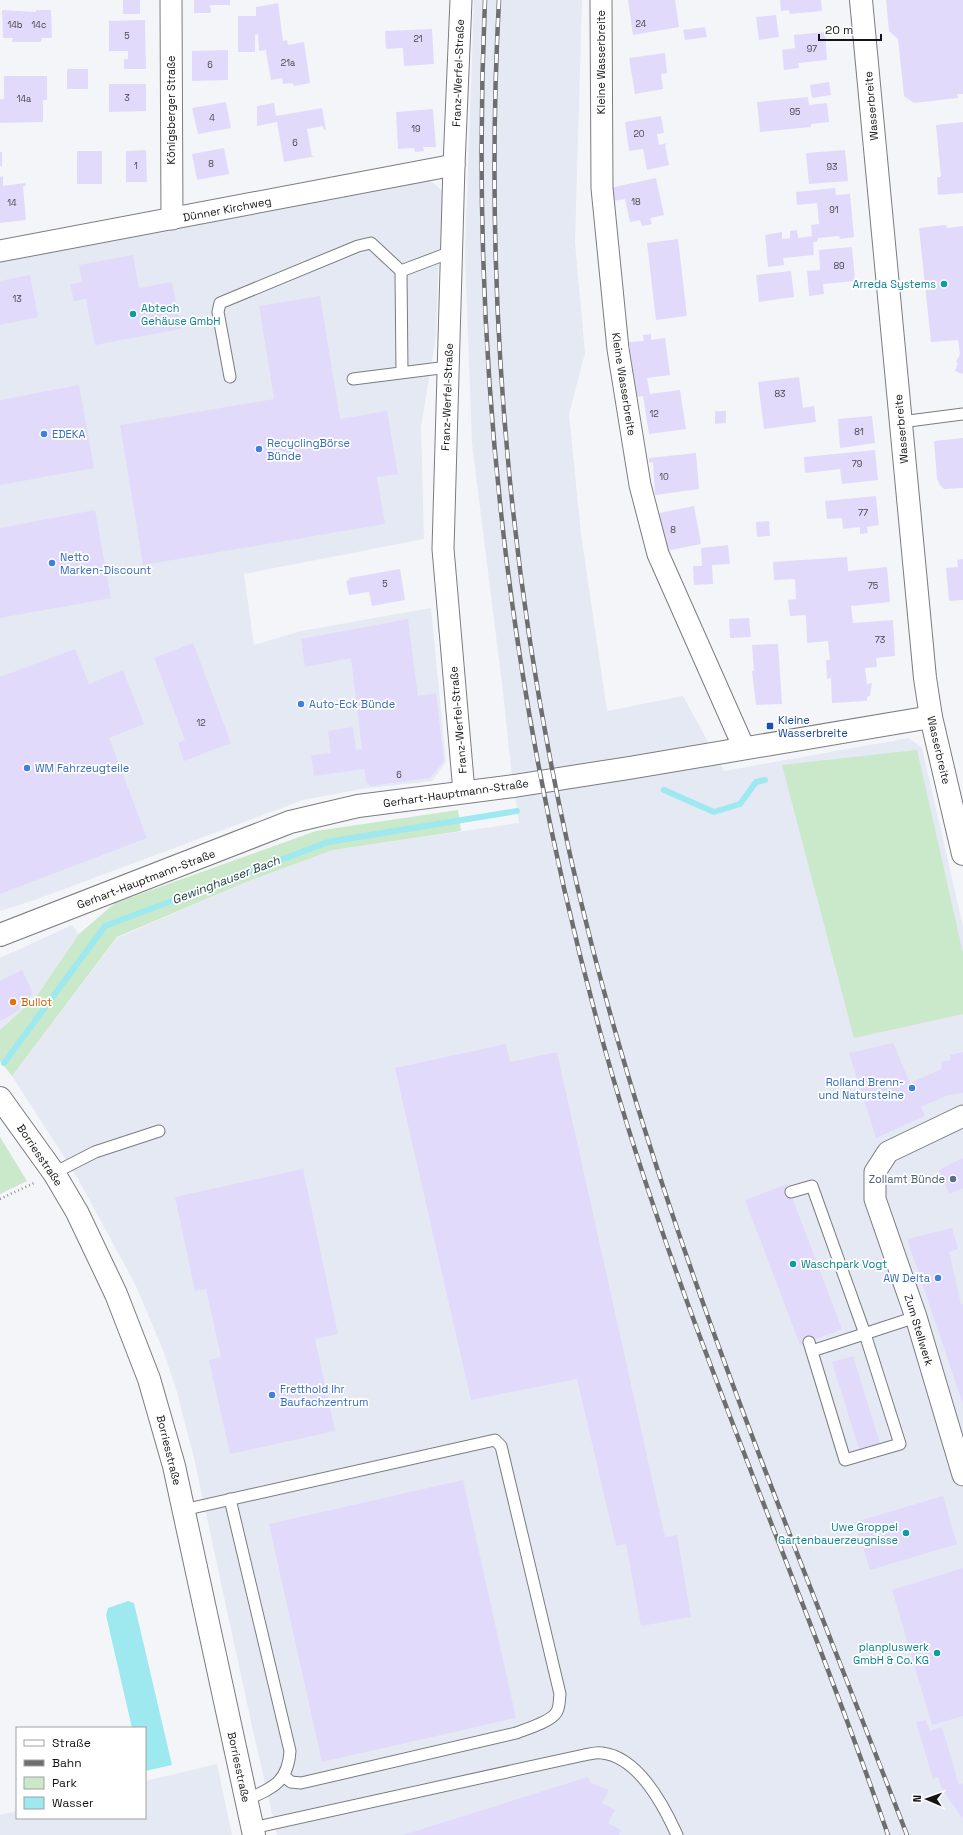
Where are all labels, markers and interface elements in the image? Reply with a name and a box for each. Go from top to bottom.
street label: Kleine Wasserbreite [594,10,608,114]
scale bar [819,16,881,42]
house number: 24 [636,18,647,30]
house number: 14b [7,19,23,31]
house number: 14c [32,19,46,31]
street label: Franz-Werfel-Straße [449,19,467,127]
text: 20 m [825,22,853,38]
house number: 5 [124,30,130,42]
house number: 21 [413,33,423,45]
house number: 97 [807,43,817,55]
street label: Königsberger Straße [164,55,178,165]
house number: 21a [281,57,295,69]
house number: 6 [207,59,213,71]
street label: Wasserbreite [861,71,881,141]
house number: 3 [124,92,130,104]
house number: 14a [17,93,31,105]
house number: 95 [790,106,800,118]
house number: 4 [209,112,215,124]
house number: 19 [411,123,421,135]
house number: 20 [633,128,645,140]
house number: 6 [292,137,298,149]
house number: 8 [208,158,214,170]
house number: 1 [134,160,138,172]
house number: 93 [827,161,837,173]
street label: Dünner Kirchweg [182,194,272,224]
house number: 18 [631,196,641,208]
house number: 14 [7,197,17,209]
house number: 91 [829,204,839,216]
house number: 89 [833,260,845,272]
place label: Arreda Systems [852,277,936,291]
marker: Arreda Systems [939,279,949,289]
house number: 13 [12,293,22,305]
place label: Abtech Gehäuse GmbH [141,301,221,328]
marker: Abtech Gehäuse GmbH [128,309,138,319]
street label: Kleine Wasserbreite [609,331,639,437]
street label: Franz-Werfel-Straße [438,343,456,451]
house number: 83 [774,388,786,400]
street label: Wasserbreite [891,394,911,464]
house number: 12 [649,408,659,420]
house number: 81 [854,426,864,438]
place label: EDEKA [52,427,85,441]
marker: EDEKA [39,429,49,439]
place label: RecyclingBörse Bünde [267,436,350,463]
marker: RecyclingBörse Bünde [254,444,264,454]
house number: 79 [852,458,862,470]
house number: 10 [659,471,669,483]
house number: 77 [858,507,868,519]
house number: 8 [670,524,676,536]
place label: Netto Marken-Discount [60,550,151,577]
marker: Netto Marken-Discount [47,558,57,568]
house number: 5 [382,578,388,590]
house number: 75 [868,580,878,592]
house number: 73 [875,634,885,646]
street label: Franz-Werfel-Straße [446,666,470,774]
place label: Auto-Eck Bünde [309,697,395,711]
marker: Auto-Eck Bünde [296,699,306,709]
place label: Kleine Wasserbreite [778,713,848,740]
street label: Wasserbreite [924,714,954,786]
house number: 12 [196,717,206,729]
marker: Kleine Wasserbreite [765,721,775,731]
place label: WM Fahrzeugteile [35,761,129,775]
marker: WM Fahrzeugteile [22,763,32,773]
house number: 6 [396,769,402,781]
street label: Gerhart-Hauptmann-Straße [382,776,530,810]
street label: Gerhart-Hauptmann-Straße [75,846,217,912]
water label: Gewinghauser Bach [170,852,283,908]
place label: Bullot [21,995,52,1009]
marker: Bullot [8,997,18,1007]
place label: Rolland Brenn- und Natursteine [819,1075,904,1102]
marker: Rolland Brenn- und Natursteine [907,1083,917,1093]
street label: Borriesstraße [14,1121,66,1189]
place label: Zollamt Bünde [869,1172,945,1186]
marker: Zollamt Bünde [948,1174,958,1184]
place label: Waschpark Vogt [801,1257,887,1271]
marker: Waschpark Vogt [788,1259,798,1269]
place label: AW Delta [883,1271,931,1285]
marker: AW Delta [933,1273,943,1283]
street label: Zum Stellwerk [901,1293,937,1368]
place label: Fretthold Ihr Baufachzentrum [280,1382,368,1409]
marker: Fretthold Ihr Baufachzentrum [267,1390,277,1400]
street label: Borriesstraße [154,1413,184,1487]
place label: Uwe Groppel Gartenbauerzeugnisse [778,1520,898,1547]
marker: Uwe Groppel Gartenbauerzeugnisse [901,1528,911,1538]
place label: planpluswerk GmbH & Co. KG [853,1640,929,1667]
marker: planpluswerk GmbH & Co. KG [932,1648,942,1658]
legend [16,1727,146,1819]
street label: Borriesstraße [225,1730,253,1804]
text: Straße [52,1735,91,1751]
text: Bahn [52,1755,82,1771]
text: Park [52,1775,77,1791]
north arrow [907,1779,947,1819]
text: Wasser [52,1795,94,1811]
text: N [910,1795,924,1803]

